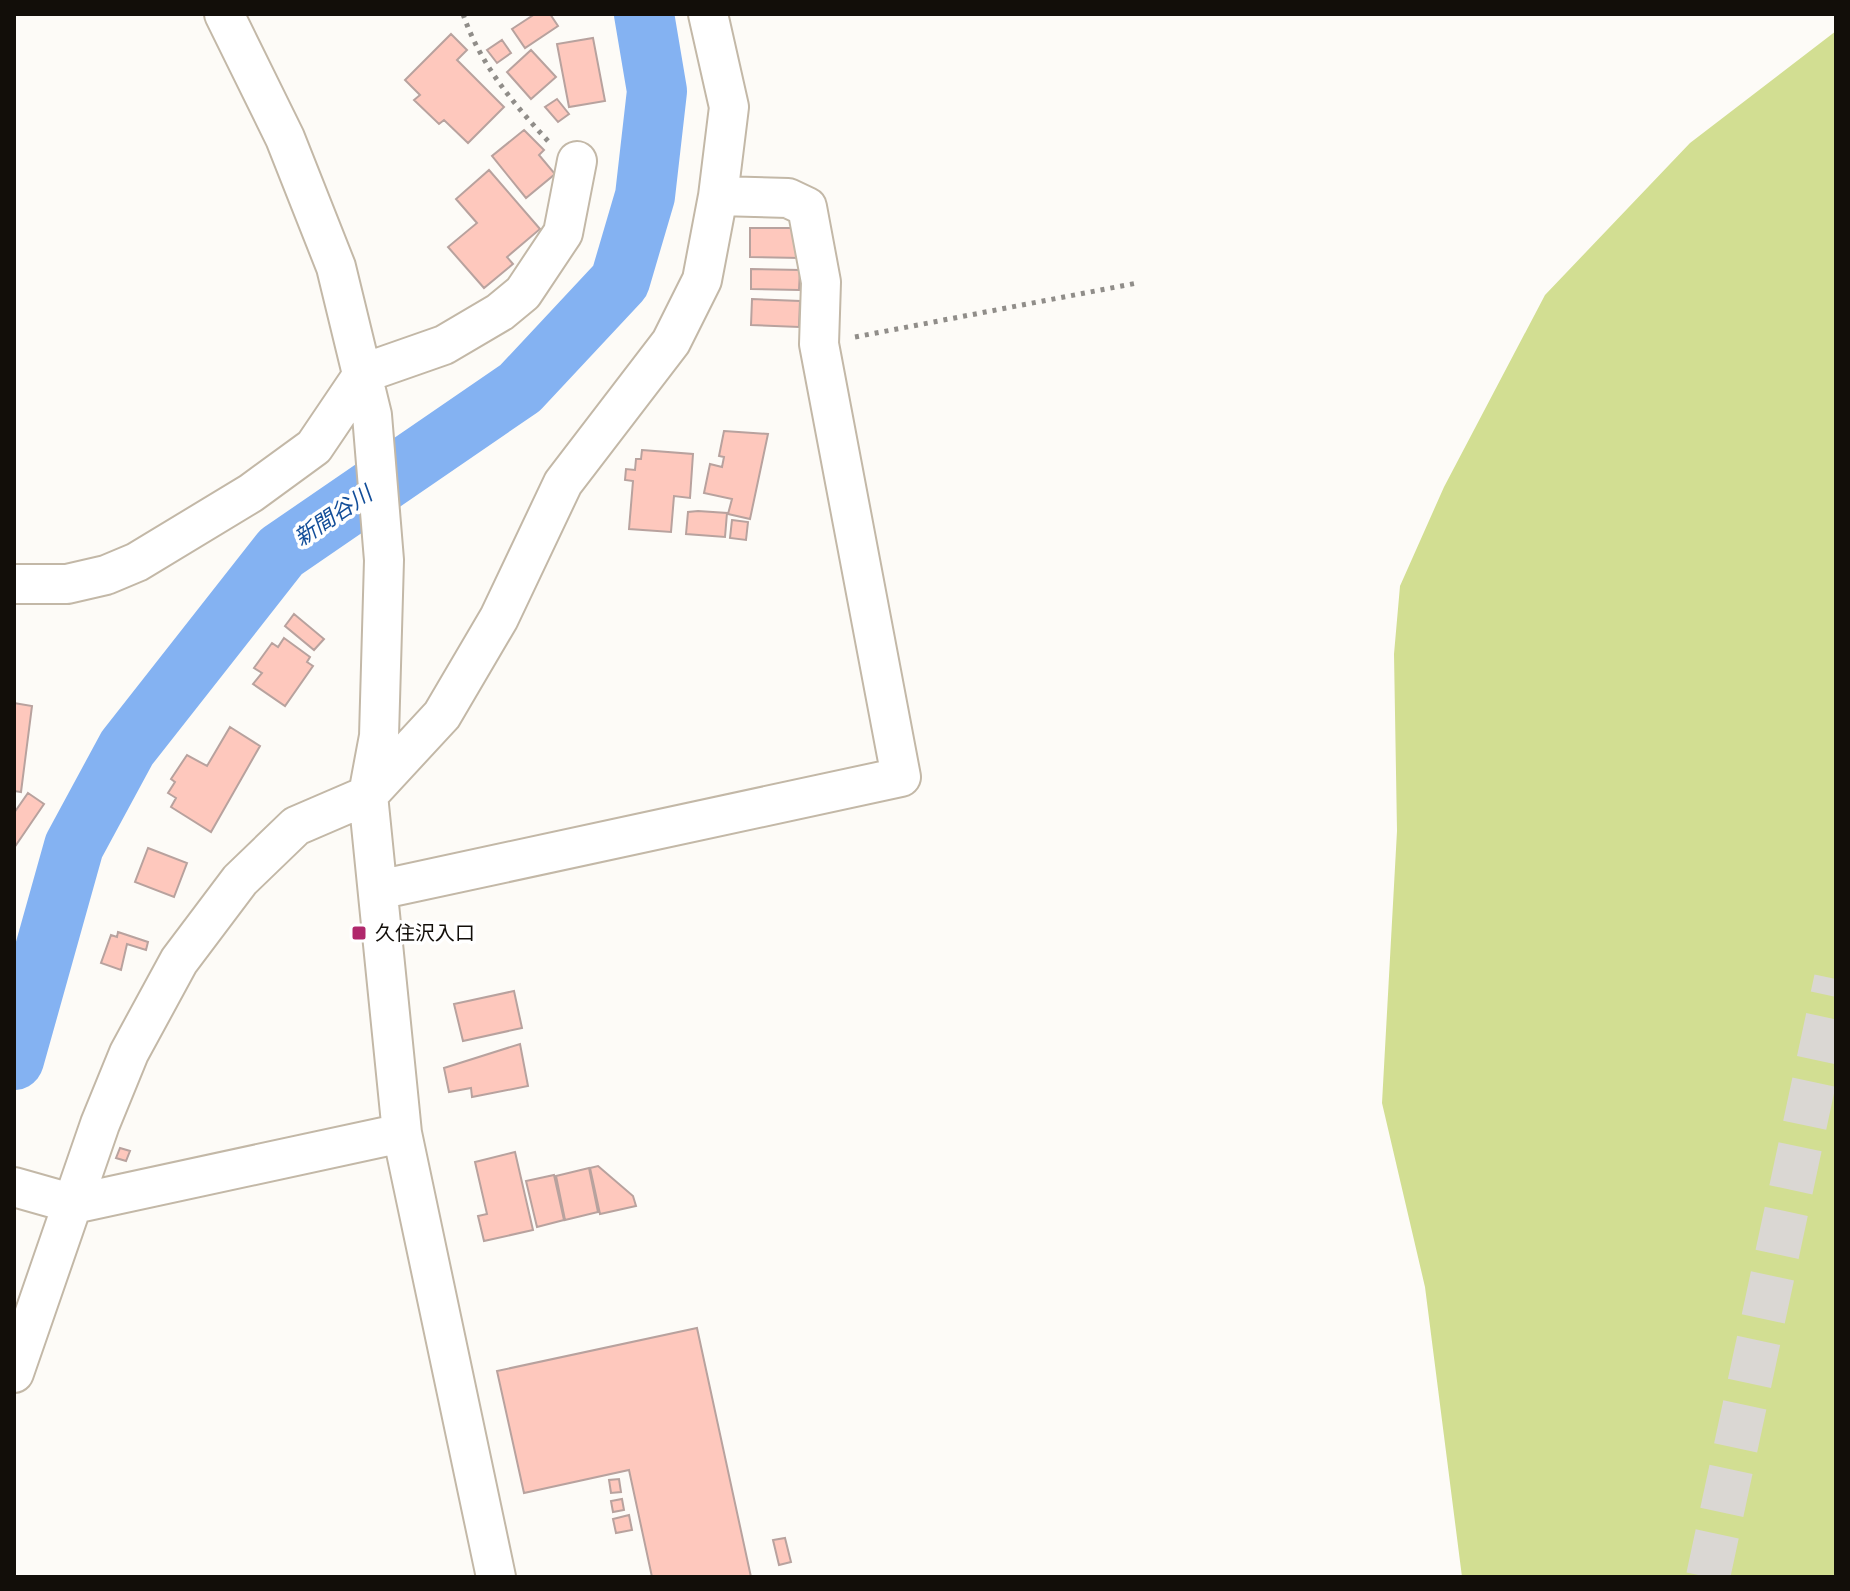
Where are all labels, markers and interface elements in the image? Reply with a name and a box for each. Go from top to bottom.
water label: 新間谷川 [290,480,378,551]
place label: 久住沢入口 [375,922,475,944]
marker: 久住沢入口 [350,924,368,942]

